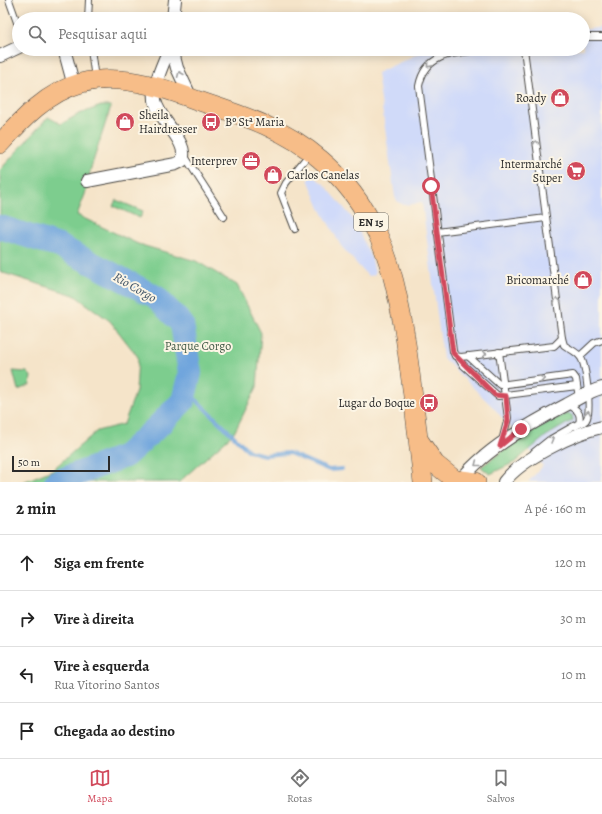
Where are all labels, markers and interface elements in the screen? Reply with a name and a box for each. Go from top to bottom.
search box [12,12,590,56]
icon: search [26,23,48,45]
text: Pesquisar aqui [58,24,147,44]
one-way arrow [426,60,434,68]
one-way arrow [177,71,185,78]
shop icon: Roady [549,87,571,109]
place label: Roady [516,90,547,106]
place label: Sheila Hairdresser [139,107,198,137]
shop icon: Sheila Hairdresser [114,111,136,133]
bus stop icon: Bº Stª Maria [200,111,222,133]
place label: Bº Stª Maria [225,114,285,130]
one-way arrow [532,140,541,146]
office icon: Interprev [240,150,262,172]
place label: Interprev [191,153,238,169]
place label: Intermarché Super [500,156,562,186]
supermarket icon: Intermarché Super [565,160,587,182]
shop icon: Carlos Canelas [262,164,284,186]
place label: Carlos Canelas [287,167,359,183]
route start [422,177,440,195]
road number: EN 15 [354,213,388,231]
water label: Rio Corgo [110,268,160,306]
shop icon: Bricomarché [572,269,594,291]
place label: Bricomarché [506,272,569,288]
one-way arrow [553,296,562,303]
park label: Parque Corgo [165,338,231,354]
one-way arrow [481,350,487,359]
one-way arrow [539,375,546,384]
bus stop icon: Lugar do Boque [418,392,440,414]
place label: Lugar do Boque [338,395,415,411]
one-way arrow [583,409,592,416]
route end [512,420,530,438]
one-way arrow [547,436,554,443]
scale bar [12,454,110,473]
text: 50 m [18,455,40,470]
one-way arrow [474,459,481,466]
text: 2 min [16,497,56,520]
text: A pé · 160 m [525,500,586,517]
icon: ahead [16,552,38,574]
text: Siga em frente [54,553,144,573]
text: 120 m [555,554,586,571]
icon: right [16,608,38,630]
text: Vire à direita [54,609,134,629]
text: 30 m [560,610,586,627]
text: Vire à esquerda [54,656,150,676]
icon: left [16,664,38,686]
text: 10 m [561,666,586,683]
text: Rua Vitorino Santos [54,676,160,693]
icon: arrive [16,720,38,742]
text: Chegada ao destino [54,721,175,741]
tab: Mapa [87,767,113,806]
tab: Rotas [287,767,312,806]
tab: Salvos [487,767,515,806]

